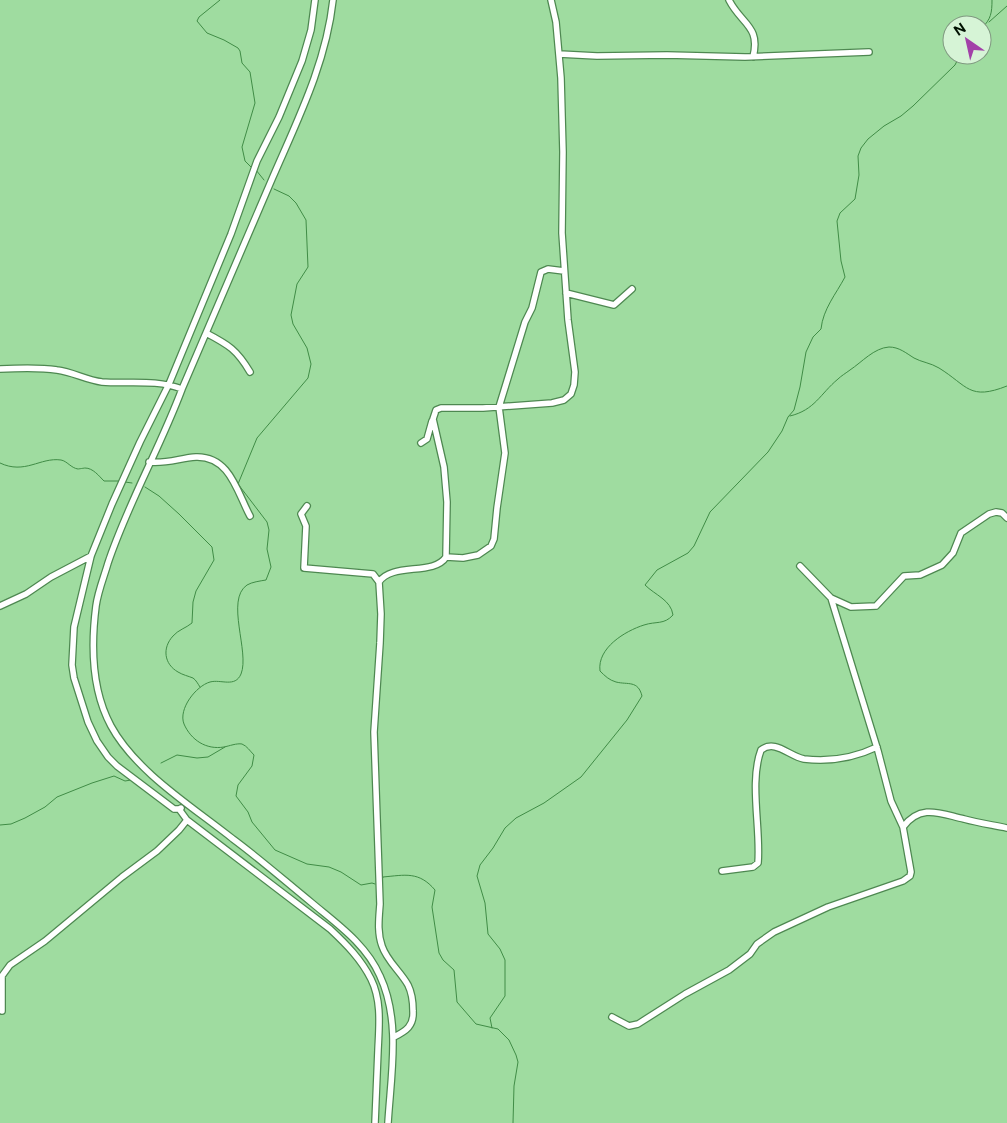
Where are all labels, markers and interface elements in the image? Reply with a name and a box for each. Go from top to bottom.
north arrow [942,15,992,65]
text: N [951,20,969,39]

